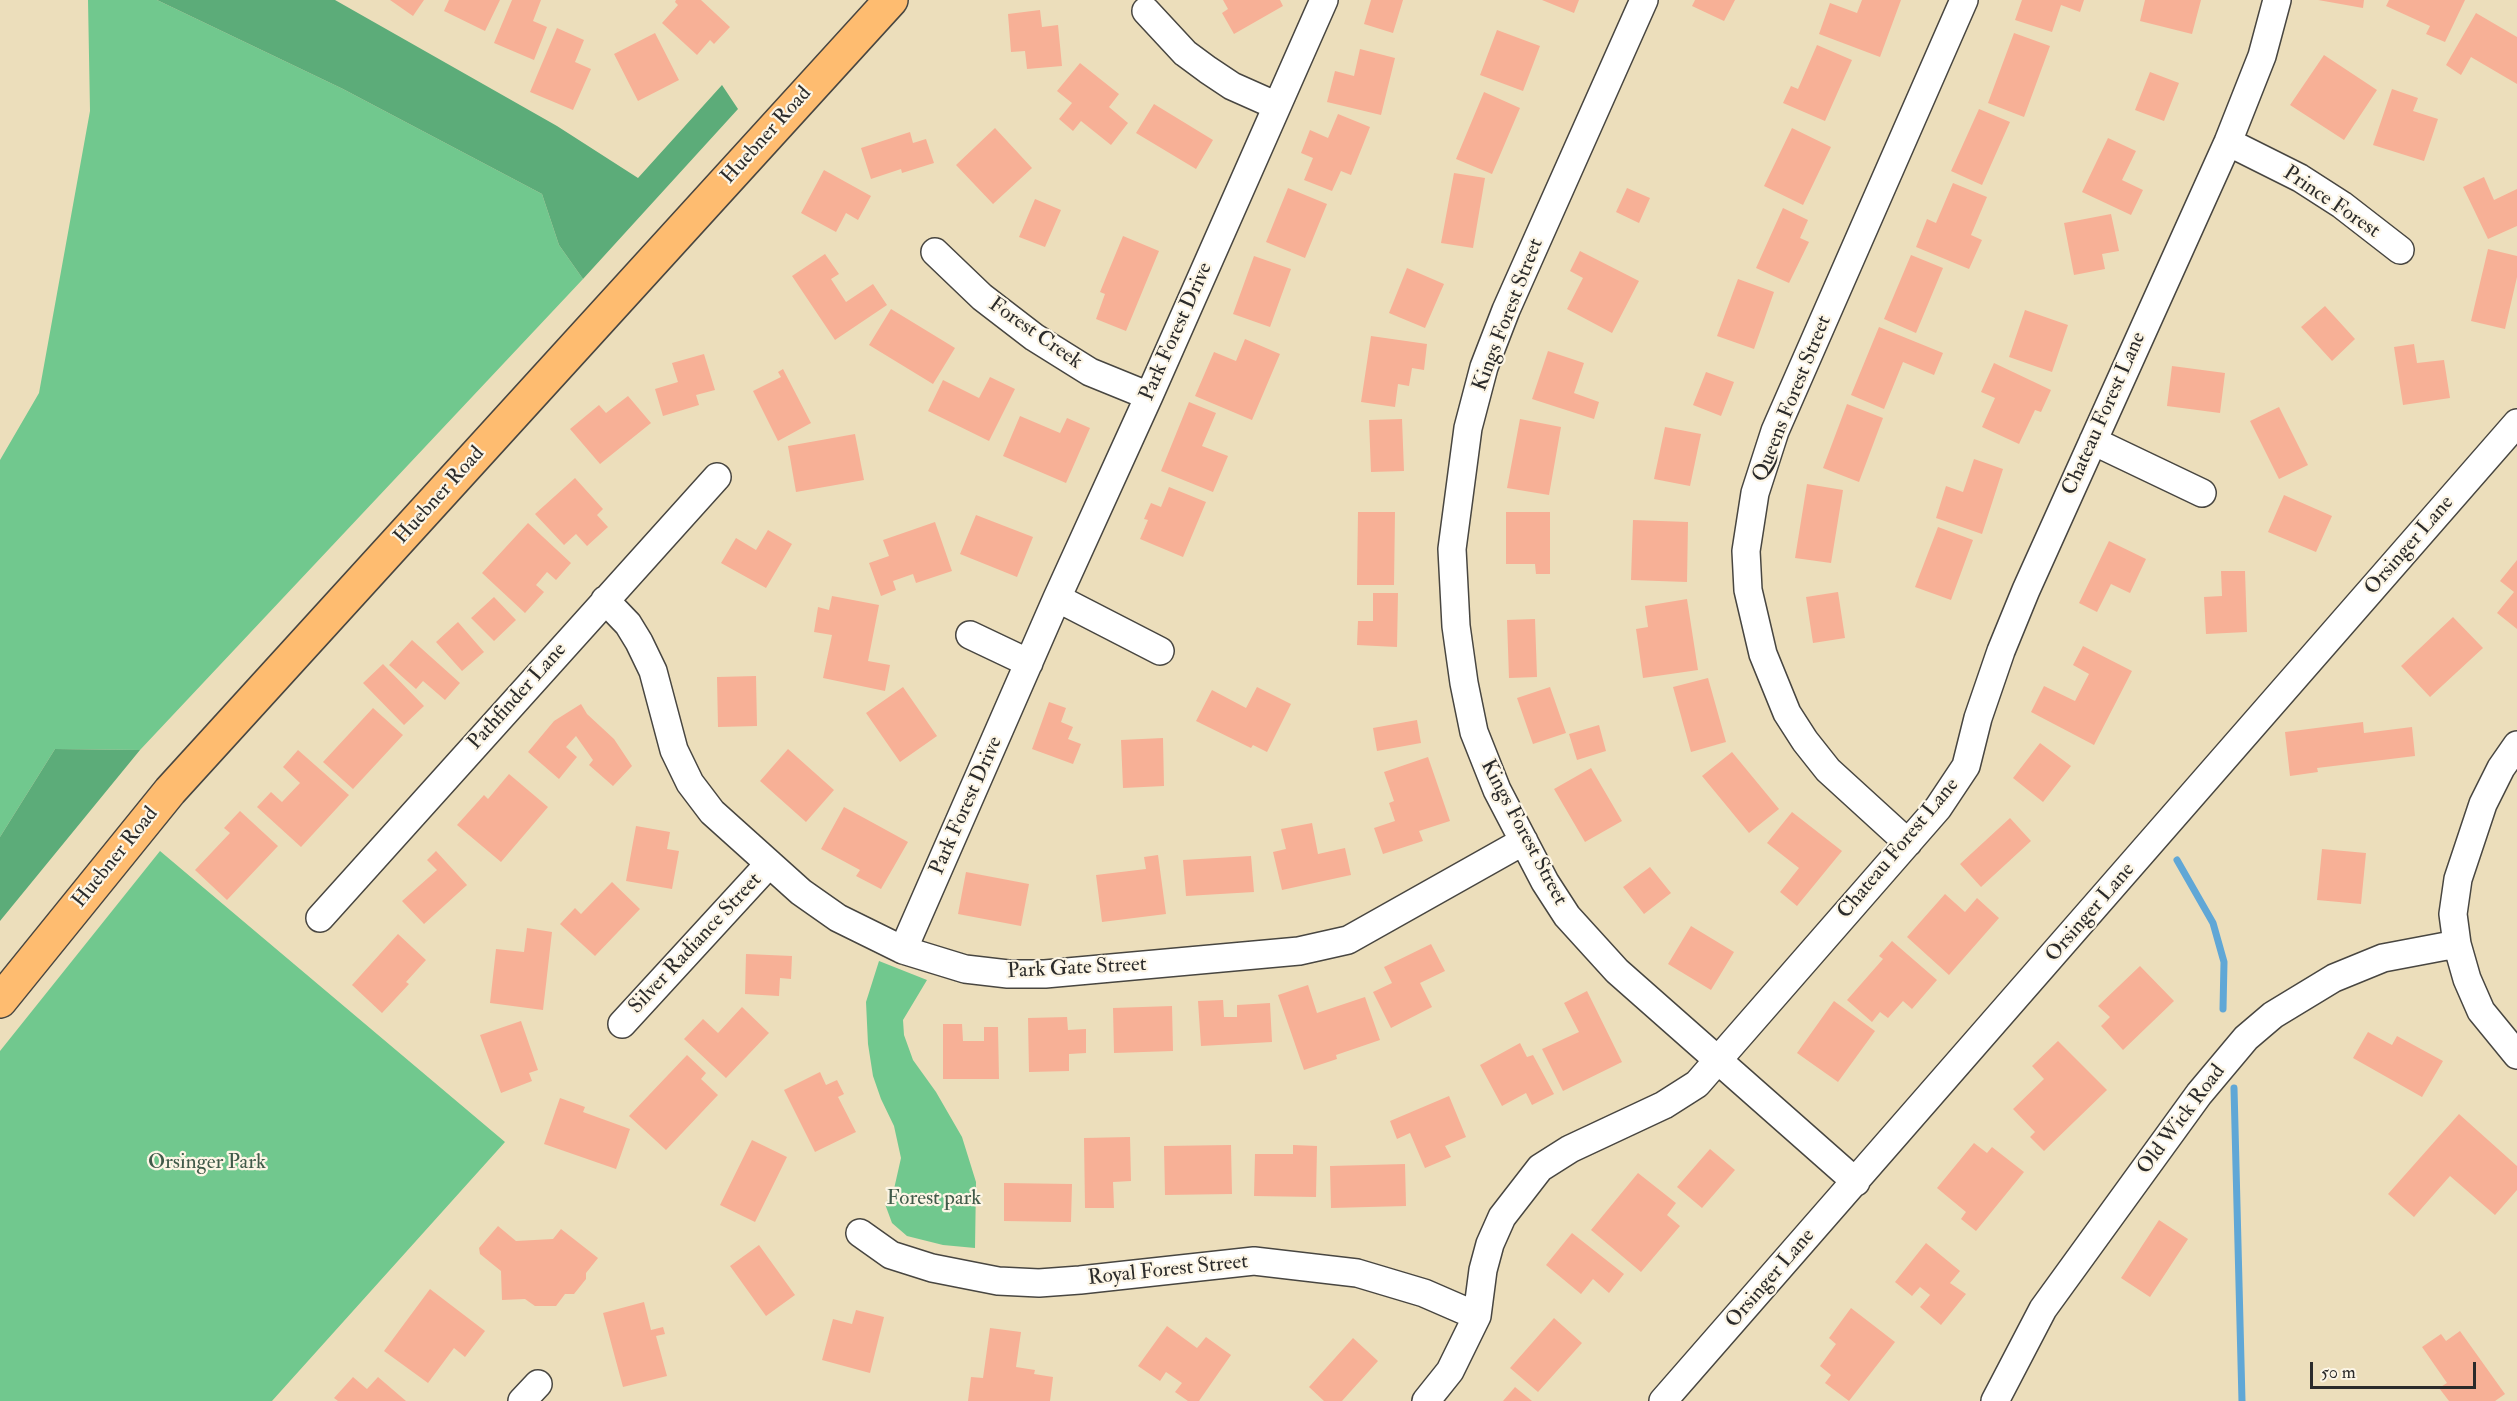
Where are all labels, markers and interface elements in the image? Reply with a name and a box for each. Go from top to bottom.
street label: Huebner Road [717,82,817,190]
street label: Prince Forest [2278,161,2384,245]
street label: Kings Forest Street [1468,235,1550,395]
street label: Park Forest Drive [1135,259,1219,405]
street label: Forest Creek [983,293,1087,375]
street label: Queens Forest Street [1748,312,1838,486]
street label: Chateau Forest Lane [2058,329,2152,499]
street label: Huebner Road [390,442,490,550]
street label: Orsinger Lane [2360,491,2460,601]
street label: Pathfinder Lane [463,638,573,756]
street label: Park Forest Drive [925,733,1009,879]
street label: Kings Forest Street [1474,756,1572,910]
street label: Chateau Forest Lane [1833,774,1965,924]
street label: Huebner Road [68,802,164,914]
street label: Orsinger Lane [2041,858,2141,968]
street label: Silver Radiance Street [624,868,768,1020]
street label: Park Gate Street [1007,953,1147,985]
street label: Old Wick Road [2133,1060,2231,1180]
park label: Orsinger Park [148,1150,266,1176]
park label: Forest park [887,1186,981,1212]
street label: Orsinger Lane [1721,1224,1821,1334]
street label: Royal Forest Street [1087,1250,1249,1292]
scale bar [2313,1350,2480,1388]
text: 50 m [2321,1361,2356,1384]

